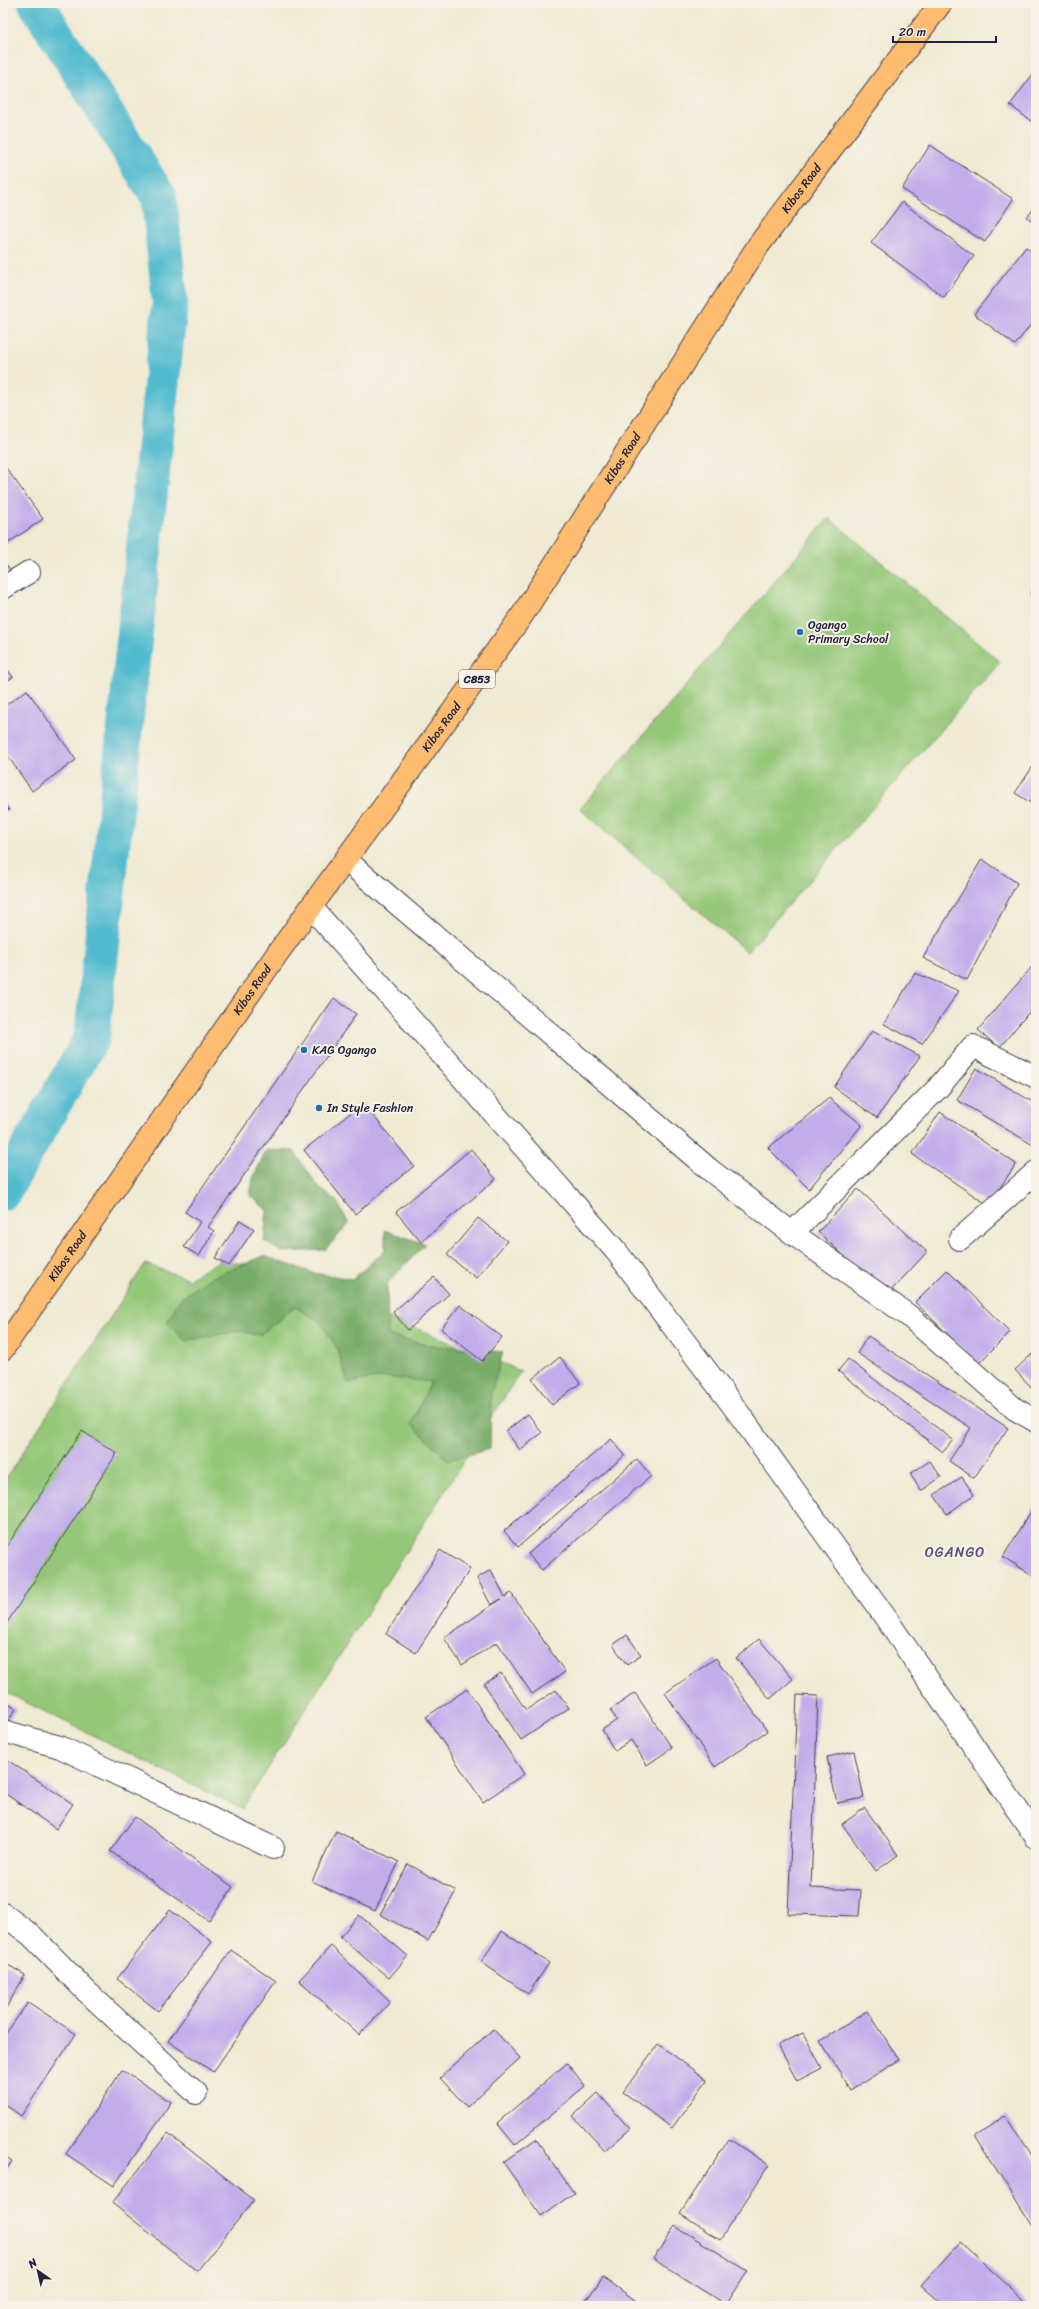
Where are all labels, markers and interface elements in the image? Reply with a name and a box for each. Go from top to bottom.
scale bar [893,18,996,44]
text: 20 m [899,21,926,43]
street label: Kibos Road [775,158,828,218]
street label: Kibos Road [598,428,647,489]
place label: Ogango Primary School [808,614,889,650]
marker: Ogango Primary School [795,627,805,637]
road number: C853 [459,670,495,688]
street label: Kibos Road [416,697,468,757]
street label: Kibos Road [227,959,278,1020]
place label: KAG Ogango [312,1039,376,1061]
marker: KAG Ogango [299,1045,309,1055]
place label: In Style Fashion [326,1097,414,1119]
marker: In Style Fashion [314,1103,324,1113]
street label: Kibos Road [42,1226,93,1286]
district label: OGANGO [925,1540,985,1565]
north arrow [18,2251,58,2291]
text: N [23,2253,41,2274]

